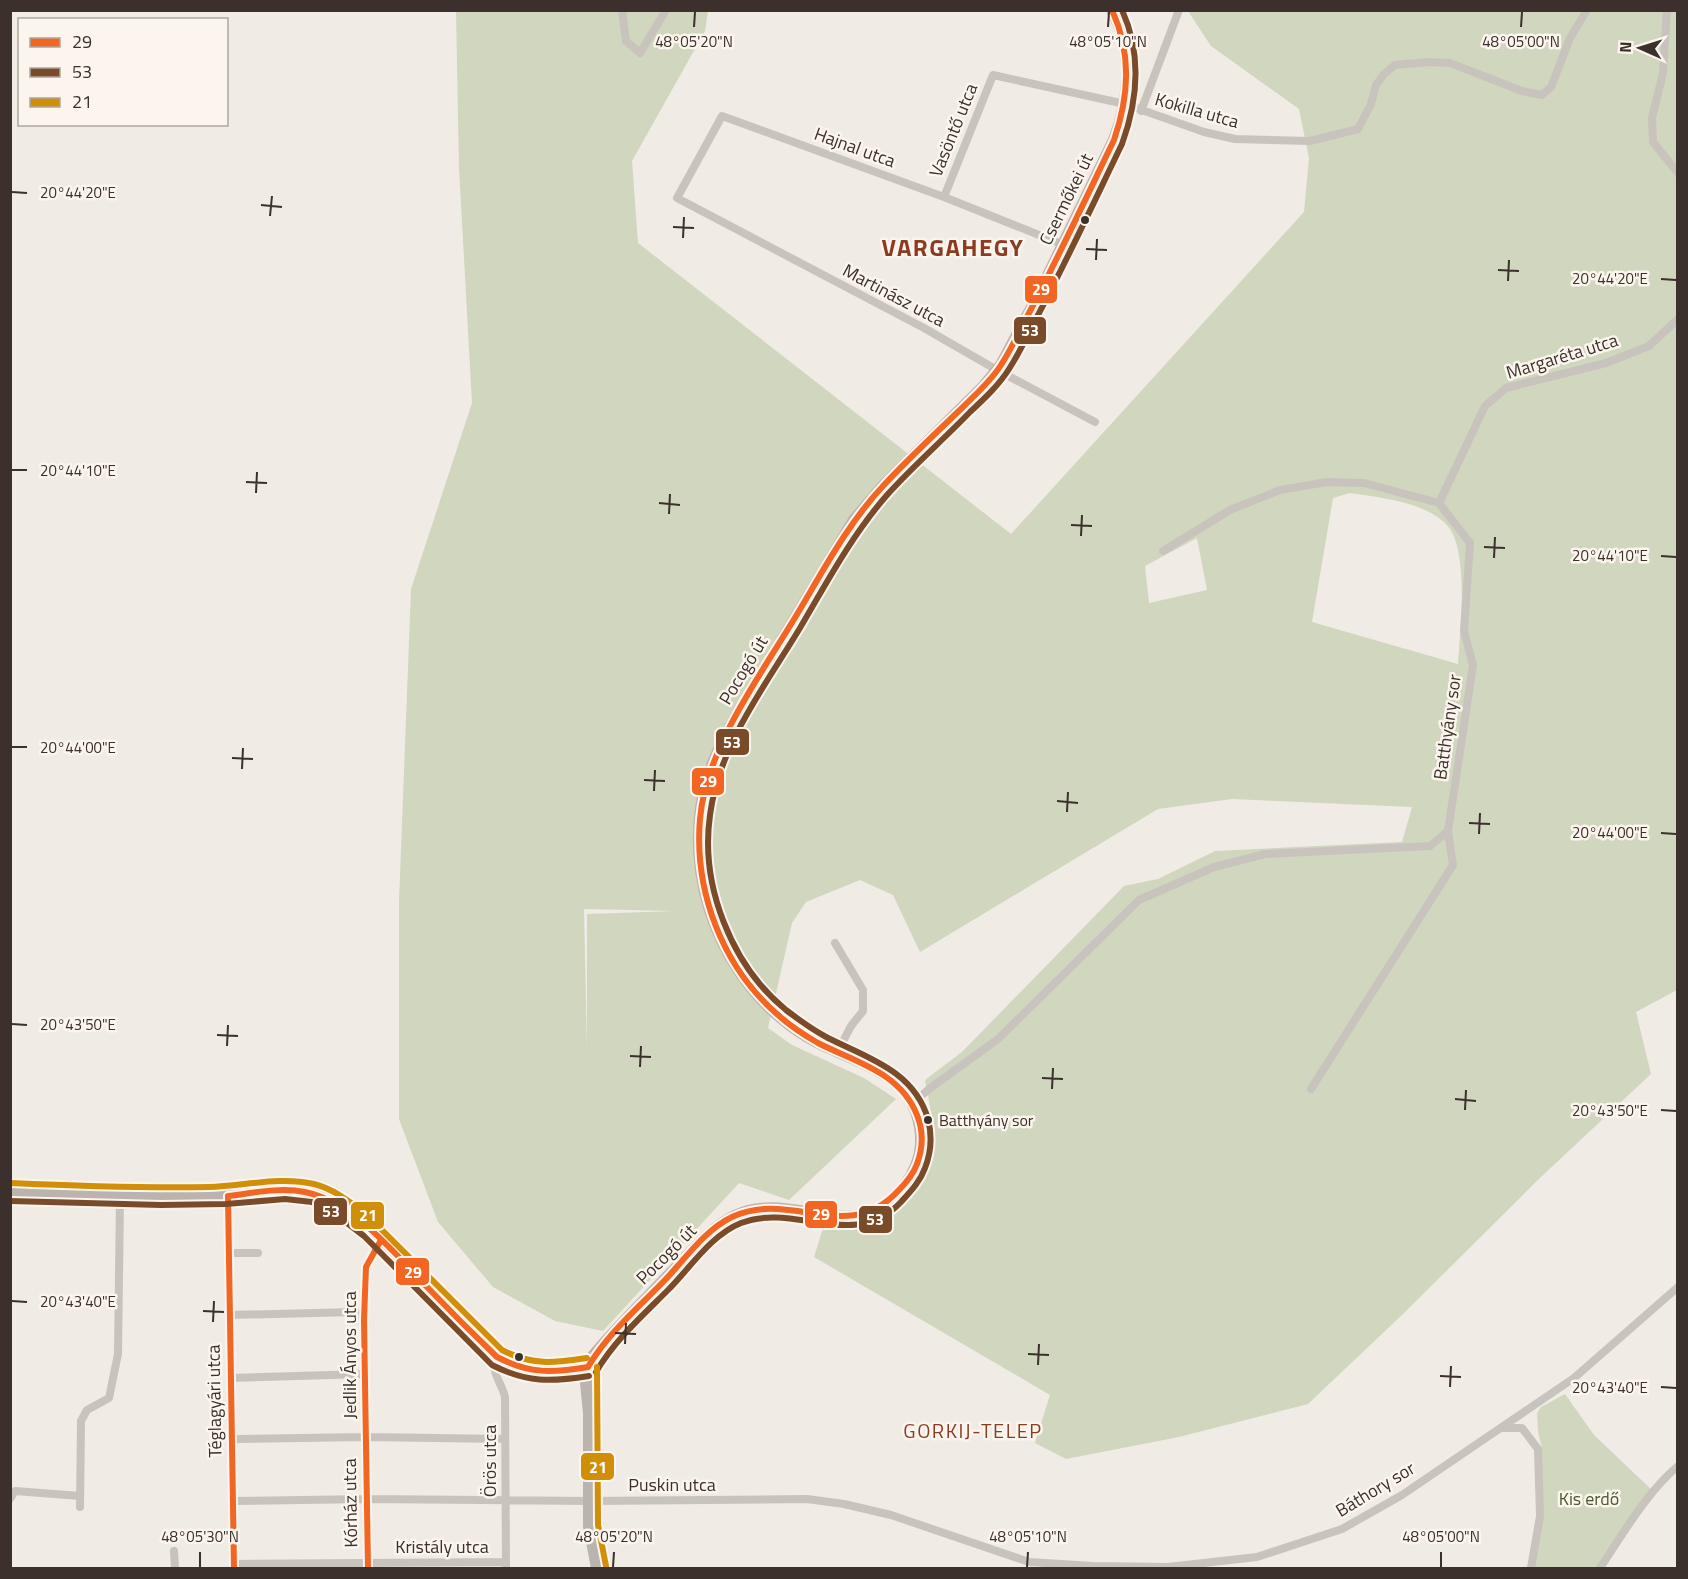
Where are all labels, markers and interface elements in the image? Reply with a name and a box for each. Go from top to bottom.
legend [18,18,228,126]
north arrow [1610,18,1670,78]
text: 29 [72,28,92,55]
text: 48°05'20"N [655,30,733,53]
text: 48°05'10"N [1069,30,1147,53]
text: 48°05'00"N [1482,30,1560,53]
text: N [1613,41,1637,53]
text: 53 [72,58,92,85]
street label: Vasöntő utca [922,79,984,181]
street label: Kokilla utca [1152,85,1242,135]
text: 21 [72,88,92,115]
street label: Hajnal utca [811,120,899,174]
street label: Csermőkei út [1032,148,1100,250]
text: 20°44'20"E [40,181,116,204]
unlabelled marker [1079,214,1091,226]
district label: VARGAHEGY [882,229,1024,265]
street label: Martinász utca [838,257,950,333]
text: 20°44'20"E [1572,267,1648,290]
line badge: 29 [1024,275,1058,304]
text: 29 [1032,277,1050,301]
line badge: 53 [1013,316,1047,345]
text: 53 [1021,318,1039,342]
street label: Margaréta utca [1503,326,1621,386]
text: 20°44'10"E [40,459,116,482]
text: 20°44'10"E [1572,544,1648,567]
street label: Pocogó út [712,630,774,710]
street label: Batthyány sor [1426,673,1468,781]
line badge: 53 [715,728,750,756]
text: 53 [723,730,741,754]
text: 20°44'00"E [40,736,116,759]
line badge: 29 [691,767,725,796]
text: 29 [699,769,717,793]
text: 20°44'00"E [1572,821,1648,844]
text: 20°43'50"E [40,1013,116,1036]
text: 20°43'50"E [1572,1099,1648,1122]
place label: Batthyány sor [939,1108,1034,1132]
marker: Batthyány sor [922,1114,934,1126]
line badge: 53 [313,1197,348,1226]
text: 53 [322,1199,340,1223]
line badge: 29 [804,1200,838,1229]
line badge: 21 [350,1201,385,1230]
text: 29 [812,1202,830,1226]
text: 21 [359,1203,377,1227]
line badge: 53 [858,1205,893,1234]
text: 53 [866,1207,884,1231]
street label: Pocogó út [630,1217,703,1290]
line badge: 29 [395,1257,430,1286]
text: 29 [404,1260,422,1284]
text: 20°43'40"E [40,1290,116,1313]
street label: Jedlik Ányos utca [336,1291,363,1419]
street label: Téglagyári utca [200,1344,228,1458]
unlabelled marker [513,1351,525,1363]
text: 20°43'40"E [1572,1376,1648,1399]
district label: GORKIJ-TELEP [903,1415,1043,1446]
street label: Örös utca [476,1425,503,1497]
line badge: 21 [580,1452,615,1481]
text: 21 [589,1455,607,1479]
street label: Báthory sor [1330,1455,1420,1523]
street label: Kórház utca [336,1458,364,1548]
street label: Puskin utca [628,1471,716,1498]
park label: Kis erdő [1559,1485,1619,1512]
text: 48°05'30"N [161,1525,239,1548]
text: 48°05'20"N [575,1525,653,1548]
text: 48°05'10"N [989,1525,1067,1548]
text: 48°05'00"N [1402,1525,1480,1548]
street label: Kristály utca [395,1533,489,1560]

